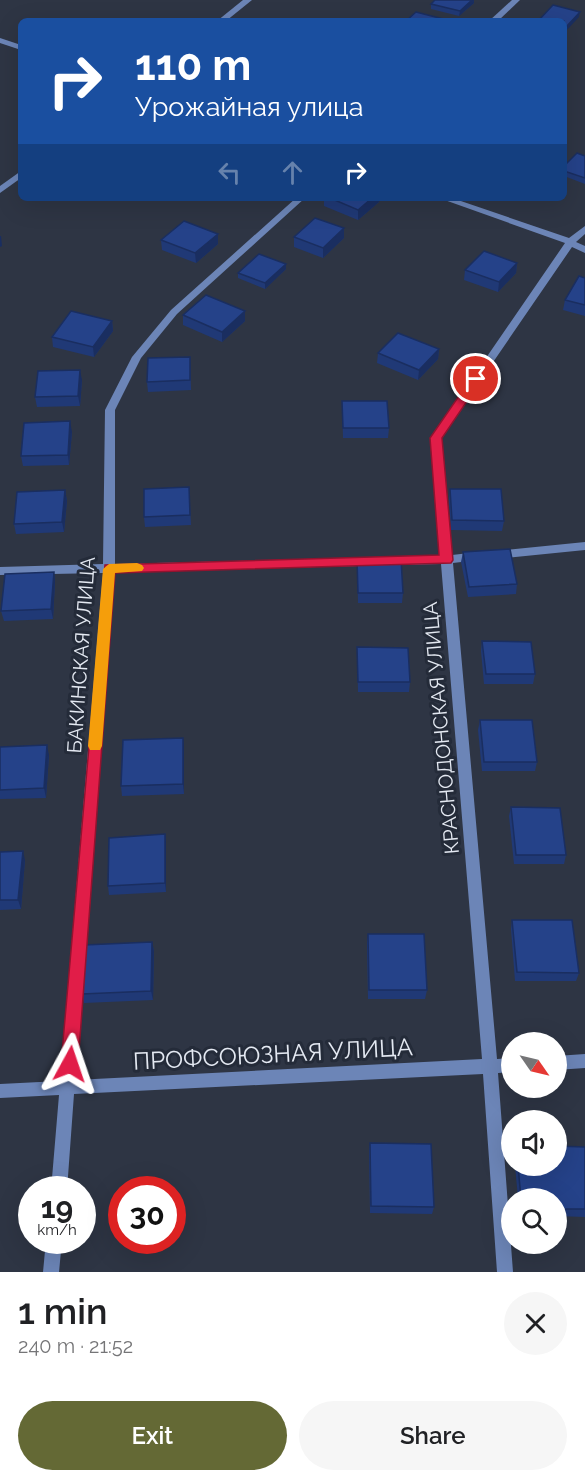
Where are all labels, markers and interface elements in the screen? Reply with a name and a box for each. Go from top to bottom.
text: 110 m [135,41,251,90]
icon: right [36,42,114,120]
text: Урожайная улица [135,91,363,122]
icon: left [213,156,246,189]
icon: ahead [276,156,309,189]
icon: right [339,156,372,189]
pin [450,353,501,404]
icon: arrive [459,362,492,395]
street label: БАКИНСКАЯ УЛИЦА [62,555,100,754]
street label: КРАСНОДОНСКАЯ УЛИЦА [418,600,464,855]
position arrow [38,1032,102,1096]
street label: ПРОФСОЮЗНАЯ УЛИЦА [132,1032,414,1076]
north arrow [501,1032,567,1098]
map controls [501,1032,567,1254]
button: sound [501,1110,567,1176]
speed limit sign: 30 [108,1176,186,1254]
button: search [501,1188,567,1254]
text: 19 [41,1190,73,1225]
text: km/h [37,1221,77,1239]
text: 1 min [18,1290,107,1332]
button: close [504,1292,567,1355]
text: 240 m · 21:52 [18,1334,133,1358]
button: Exit [18,1401,287,1470]
button: Share [299,1401,567,1470]

